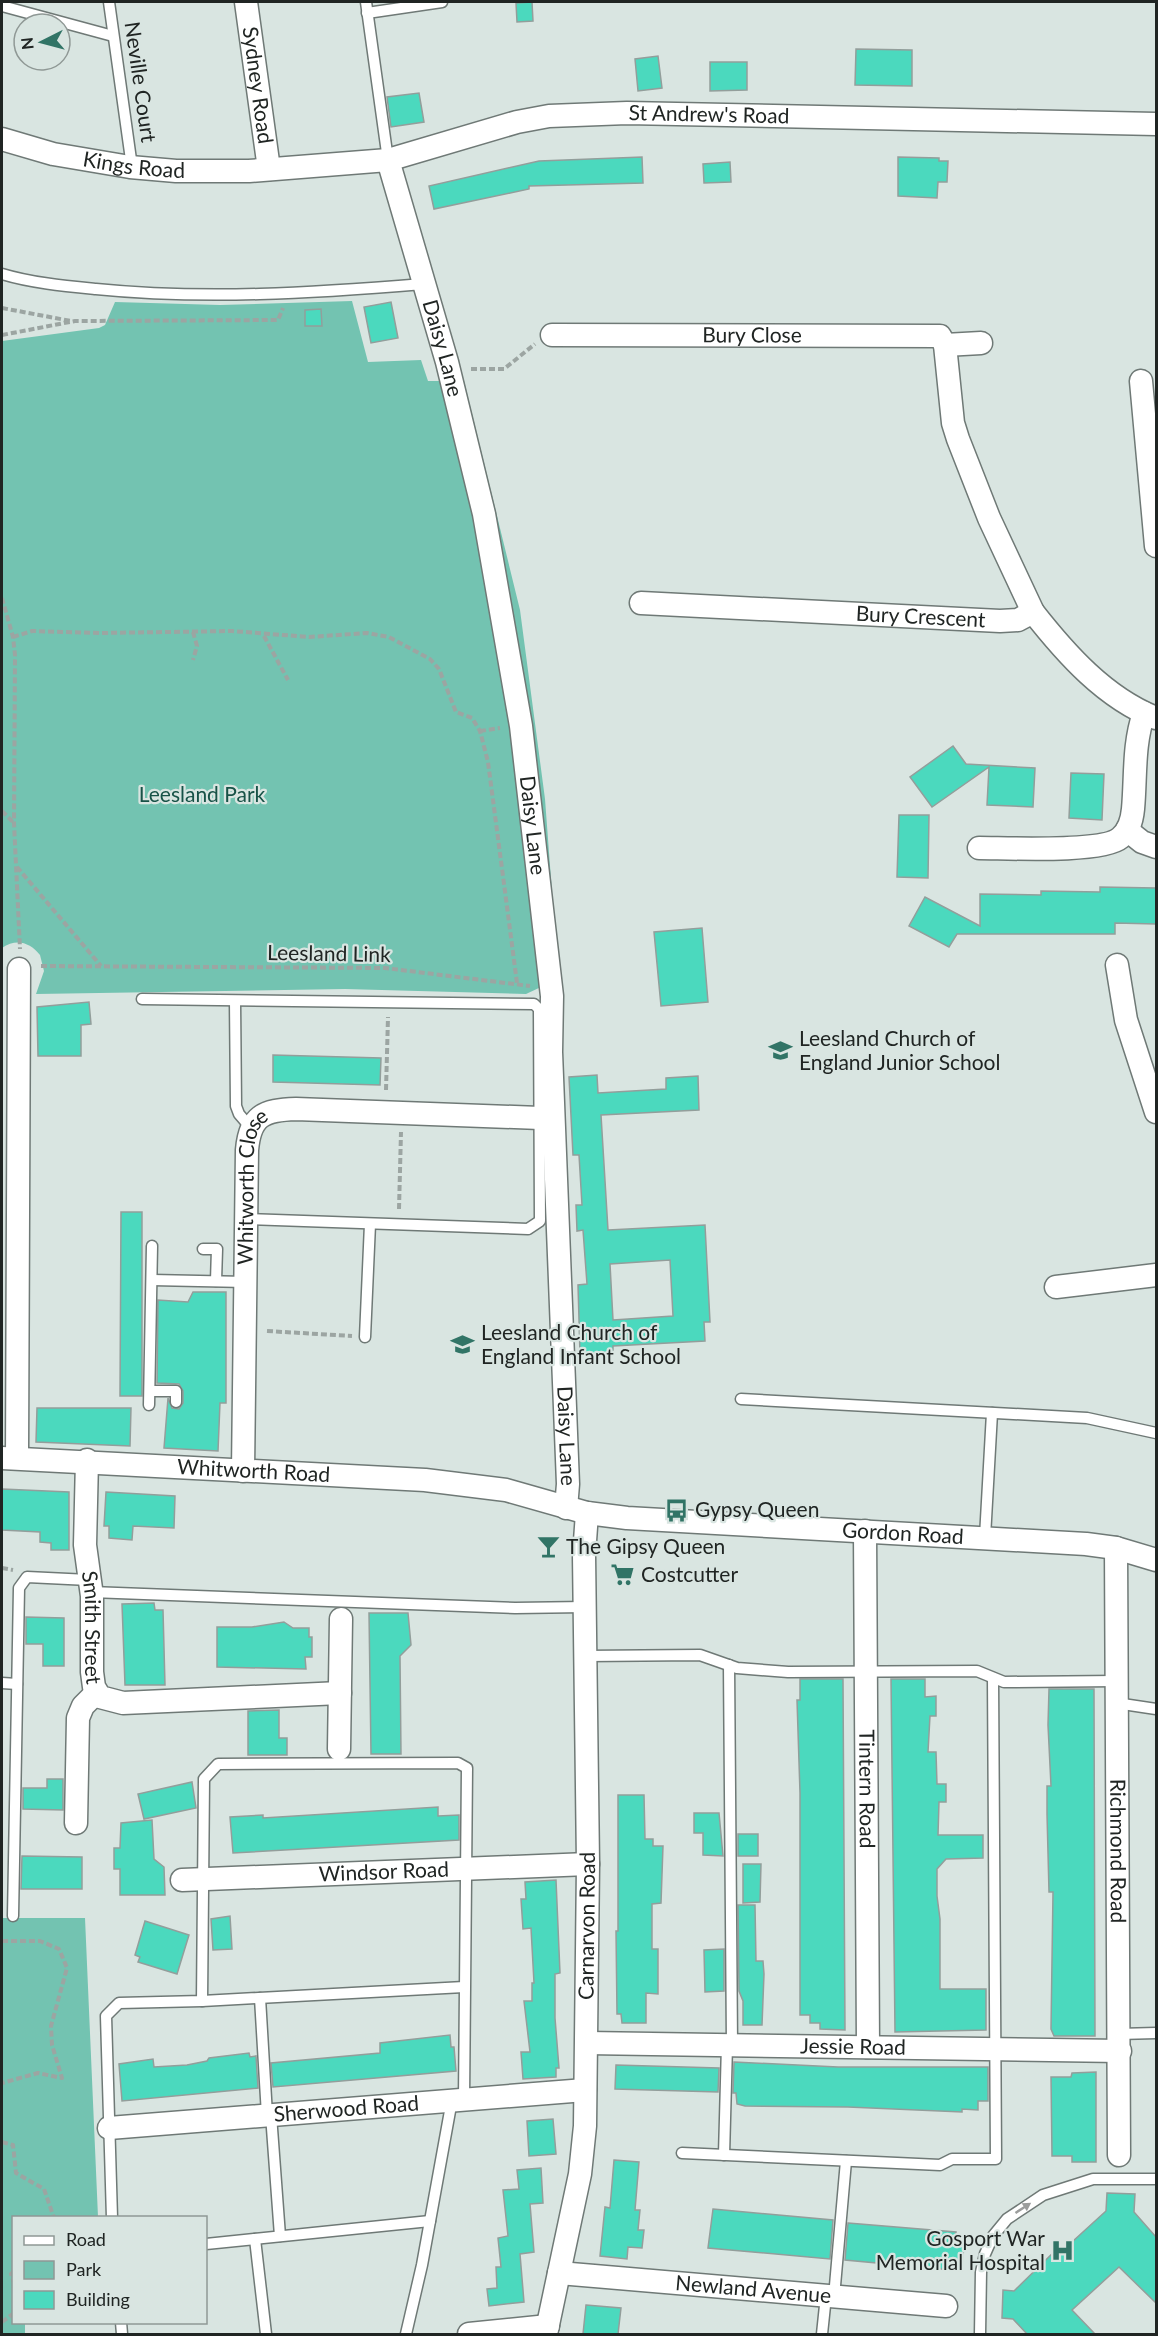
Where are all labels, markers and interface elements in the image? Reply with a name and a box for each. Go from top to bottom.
north arrow [12,12,72,72]
street label: Neville Court [121,20,162,144]
street label: Sydney Road [239,25,279,145]
text: N [16,36,37,51]
street label: St Andrew's Road [628,99,790,127]
street label: Kings Road [81,145,185,182]
street label: Daisy Lane [418,296,469,399]
street label: Bury Close [702,321,802,347]
street label: Bury Crescent [855,600,987,631]
street label: Daisy Lane [516,774,552,876]
park label: Leesland Park [139,781,266,806]
street label: Leesland Link [267,939,391,966]
place label: Leesland Church of England Junior School [799,1025,1000,1074]
school or university icon: Leesland Church of England Junior School [768,1038,794,1064]
street label: Whitworth Close [232,1102,272,1265]
place label: Leesland Church of England Infant School [481,1319,681,1368]
school or university icon: Leesland Church of England Infant School [450,1332,476,1358]
street label: Daisy Lane [553,1385,582,1486]
street label: Whitworth Road [177,1453,331,1486]
place label: Gypsy Queen [695,1496,819,1521]
bus stop icon: Gypsy Queen [664,1497,690,1523]
street label: Gordon Road [841,1516,964,1548]
place label: The Gipsy Queen [566,1533,725,1558]
bar icon: The Gipsy Queen [535,1534,561,1560]
place label: Costcutter [641,1561,738,1586]
supermarket icon: Costcutter [610,1562,636,1588]
street label: Smith Street [78,1569,108,1686]
street label: Tintern Road [855,1729,881,1849]
street label: Richmond Road [1106,1779,1132,1923]
street label: Carnarvon Road [572,1852,599,2000]
street label: Windsor Road [318,1855,449,1886]
street label: Jessie Road [800,2032,906,2059]
street label: Sherwood Road [273,2089,420,2126]
one-way arrow [1015,2202,1031,2214]
legend [12,2216,207,2324]
place label: Gosport War Memorial Hospital [876,2225,1045,2274]
text: Road [66,2228,106,2250]
hospital icon: Gosport War Memorial Hospital [1050,2238,1076,2264]
text: Park [66,2258,102,2280]
street label: Newland Avenue [674,2269,832,2307]
text: Building [66,2288,130,2310]

